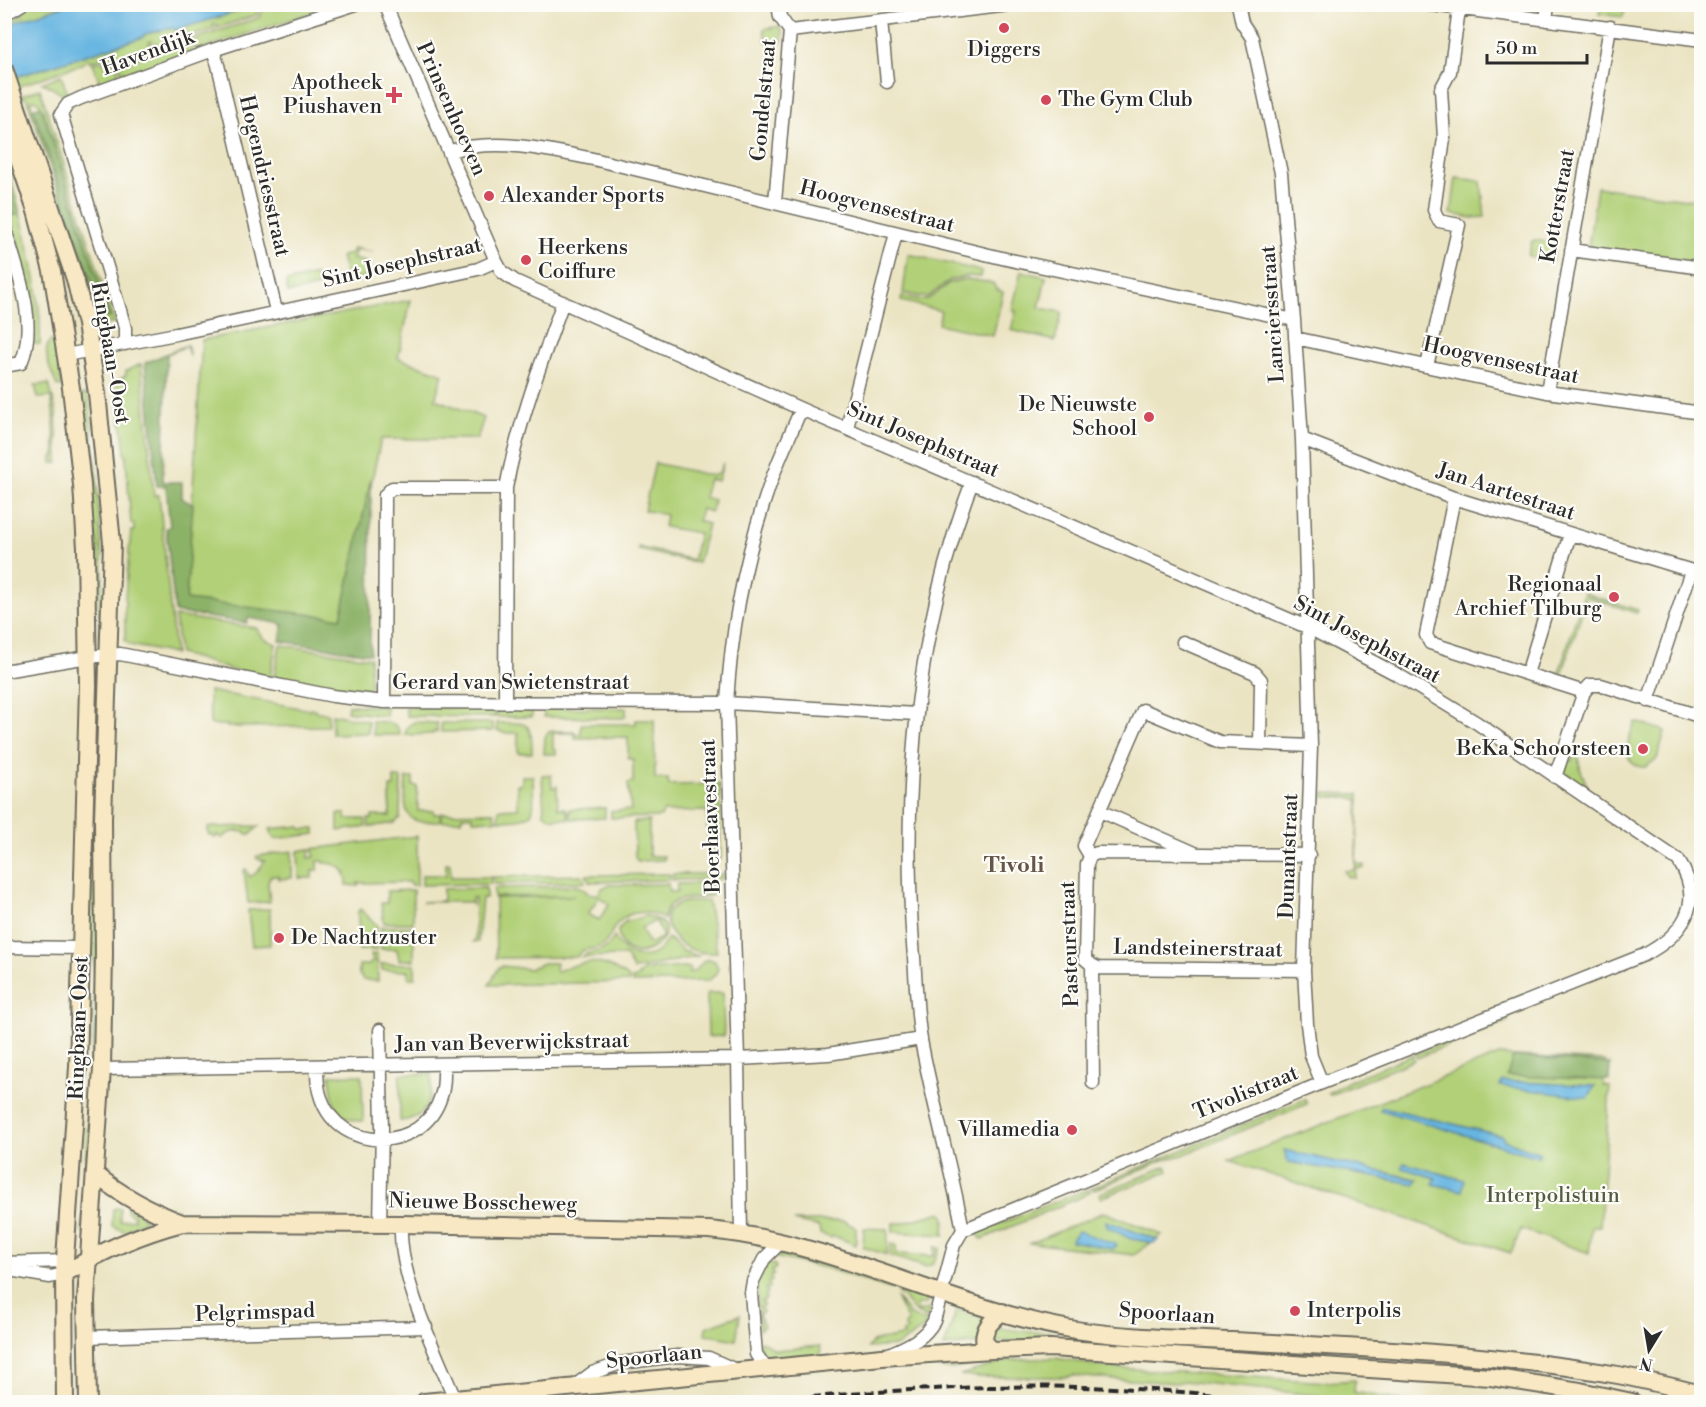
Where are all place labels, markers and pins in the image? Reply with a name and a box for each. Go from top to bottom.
marker: Diggers [997,21,1011,35]
place label: Diggers [967,37,1041,63]
place label: Apotheek Piushaven [283,70,383,120]
place label: The Gym Club [1058,87,1193,113]
marker: Apotheek Piushaven [387,88,401,102]
marker: The Gym Club [1039,93,1053,107]
place label: Alexander Sports [500,183,665,209]
marker: Alexander Sports [482,189,496,203]
place label: Heerkens Coiffure [538,235,628,285]
marker: Heerkens Coiffure [519,253,533,267]
place label: De Nieuwste School [1019,392,1137,442]
marker: De Nieuwste School [1142,410,1156,424]
place label: Regionaal Archief Tilburg [1454,572,1602,622]
marker: Regionaal Archief Tilburg [1607,590,1621,604]
place label: BeKa Schoorsteen [1455,736,1631,762]
marker: BeKa Schoorsteen [1636,742,1650,756]
place label: De Nachtzuster [291,925,437,951]
marker: De Nachtzuster [272,931,286,945]
place label: Villamedia [957,1117,1060,1143]
marker: Villamedia [1065,1123,1079,1137]
place label: Interpolis [1307,1298,1401,1324]
marker: Interpolis [1288,1304,1302,1318]

